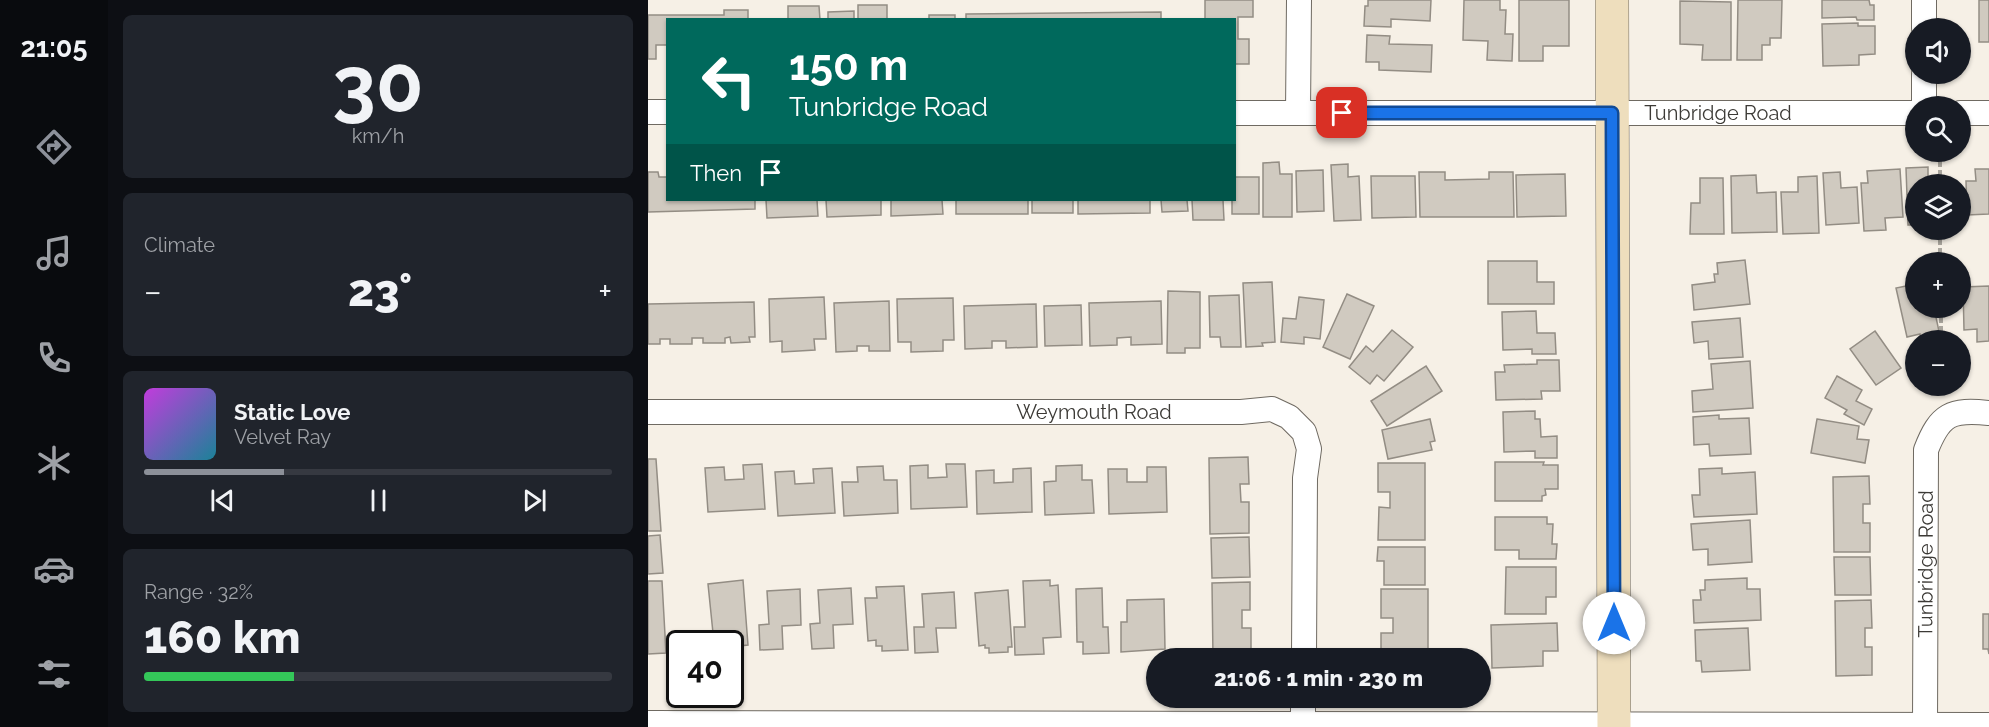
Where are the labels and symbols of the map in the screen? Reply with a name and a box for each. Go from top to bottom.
pin [1316,87,1367,138]
street label: Tunbridge Road [1644,101,1792,125]
street label: Weymouth Road [1016,400,1172,424]
street label: Tunbridge Road [1913,490,1938,638]
position arrow [1582,591,1646,655]
speed limit sign: 40 [666,630,744,708]

